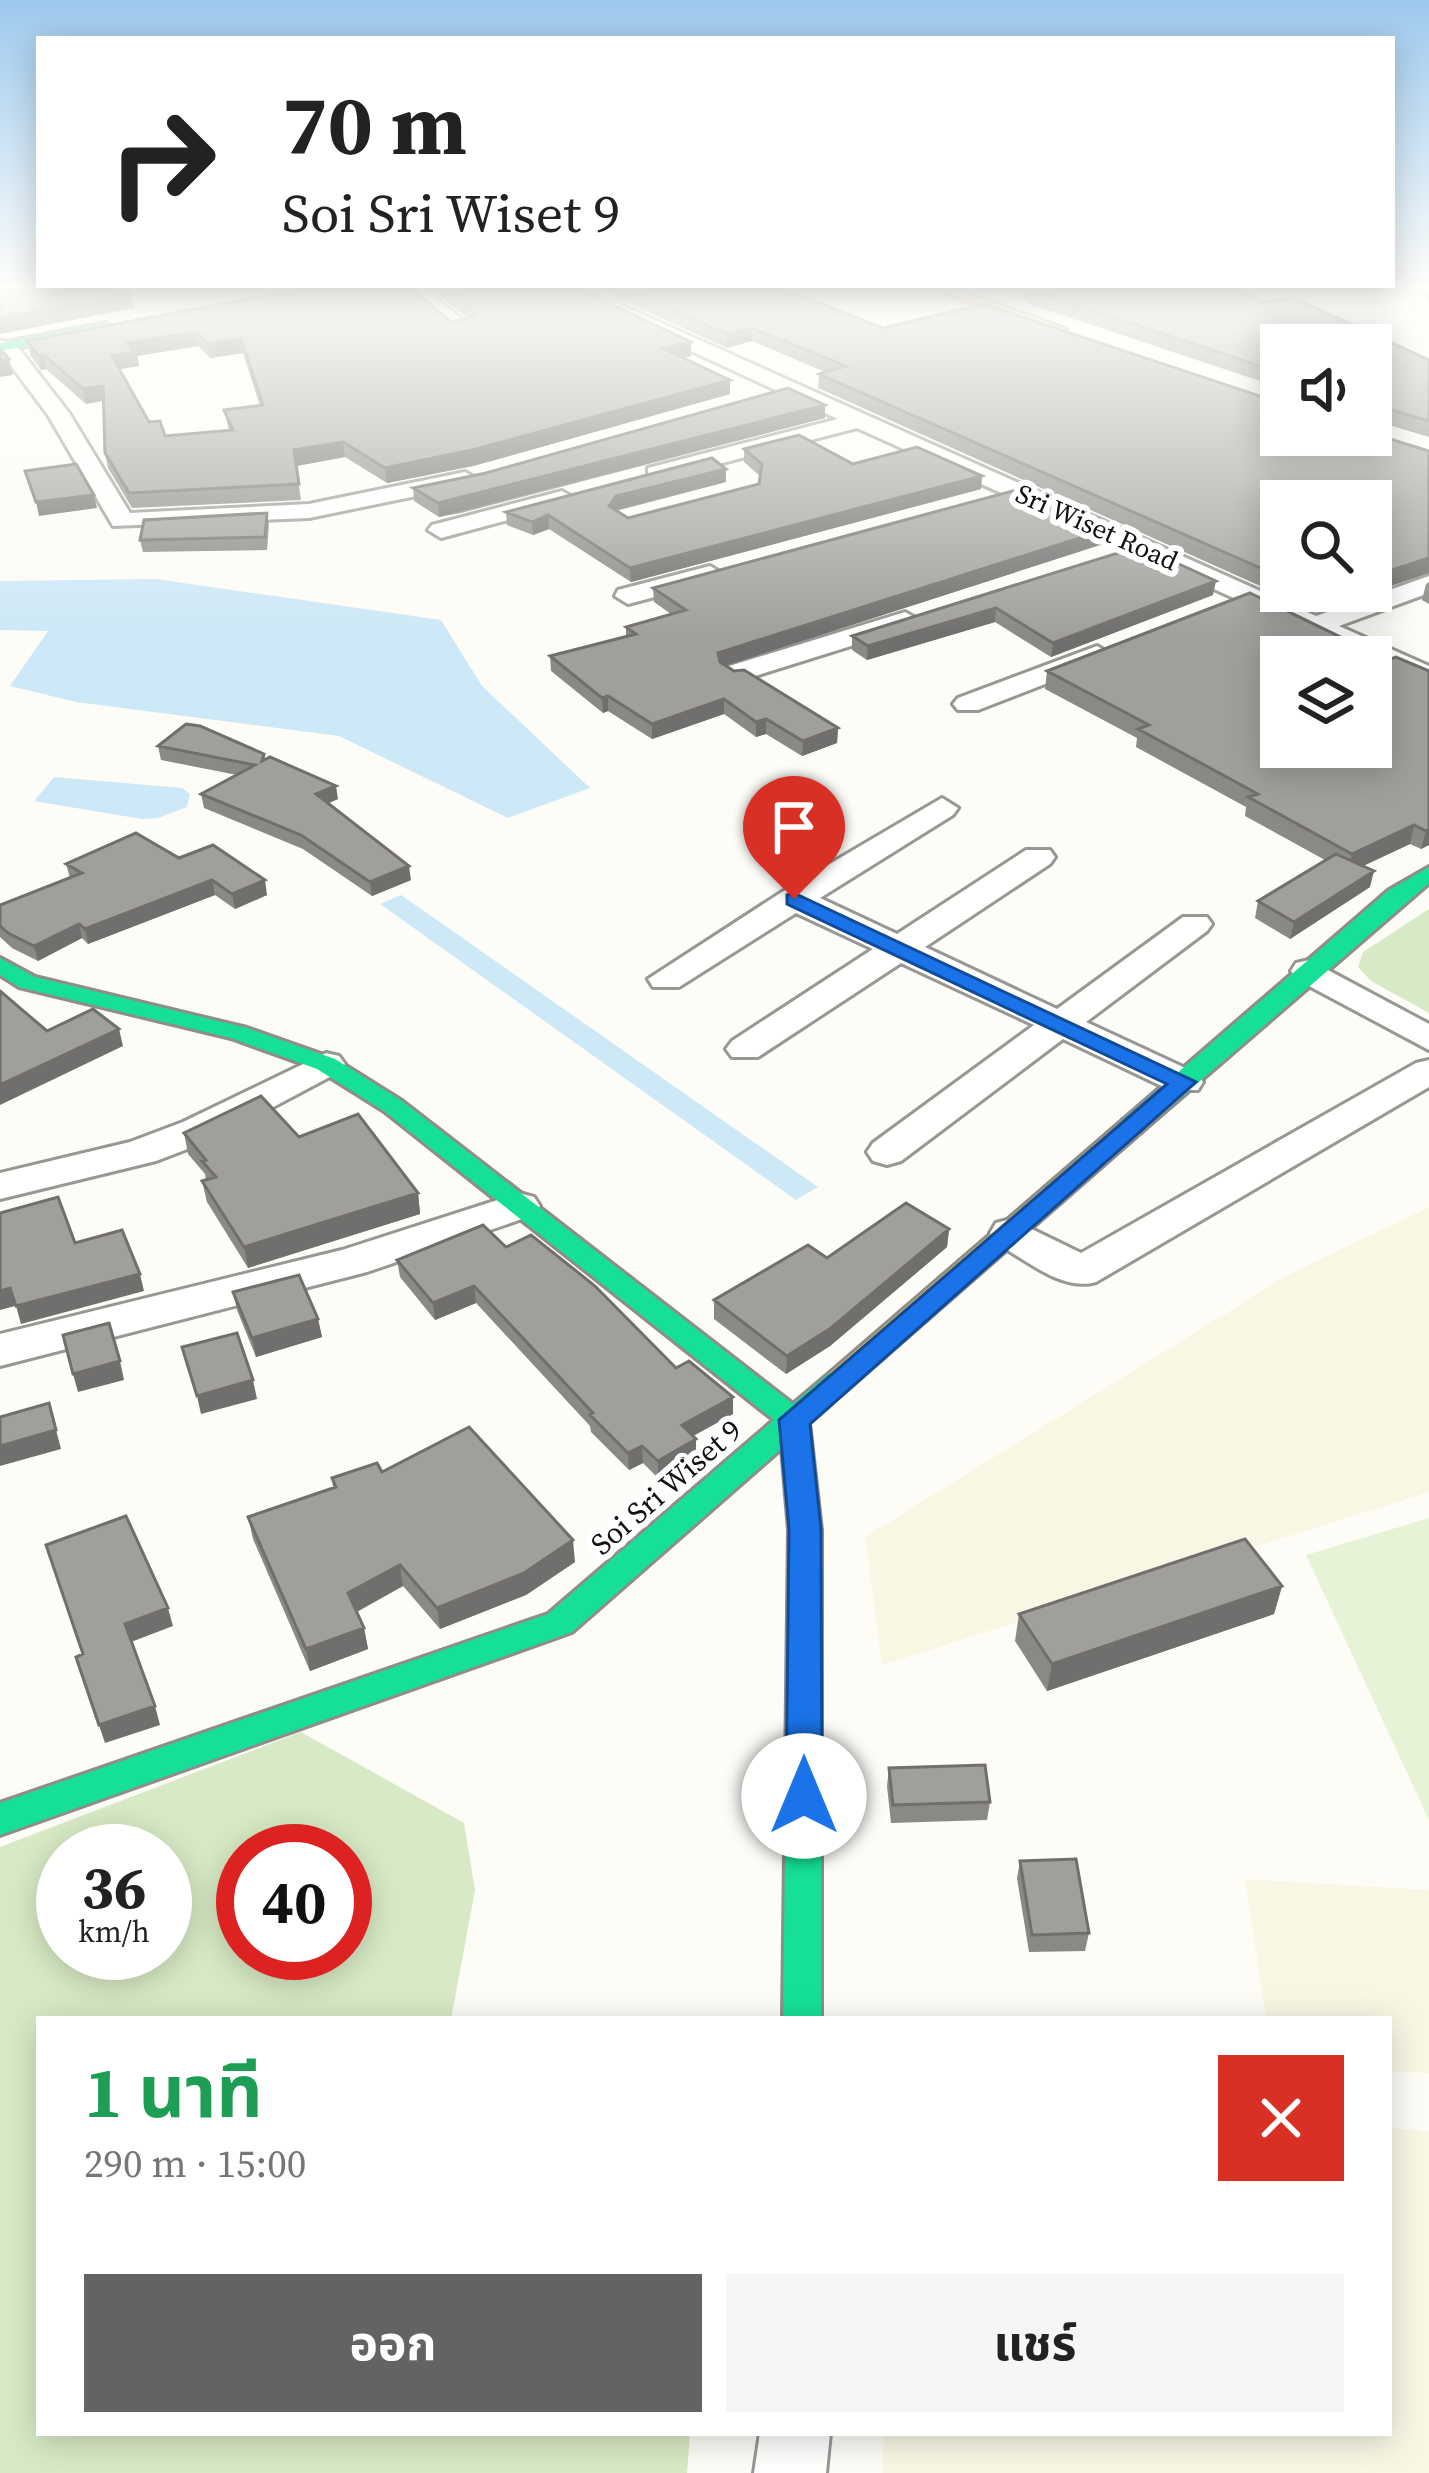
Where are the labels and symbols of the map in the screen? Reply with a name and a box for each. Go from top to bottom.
street label: Sri Wiset Road [1010,475,1184,579]
pin [743,776,845,899]
street label: Soi Sri Wiset 9 [582,1410,750,1564]
position arrow [741,1733,867,1859]
speed limit sign: 40 [216,1824,372,1980]

